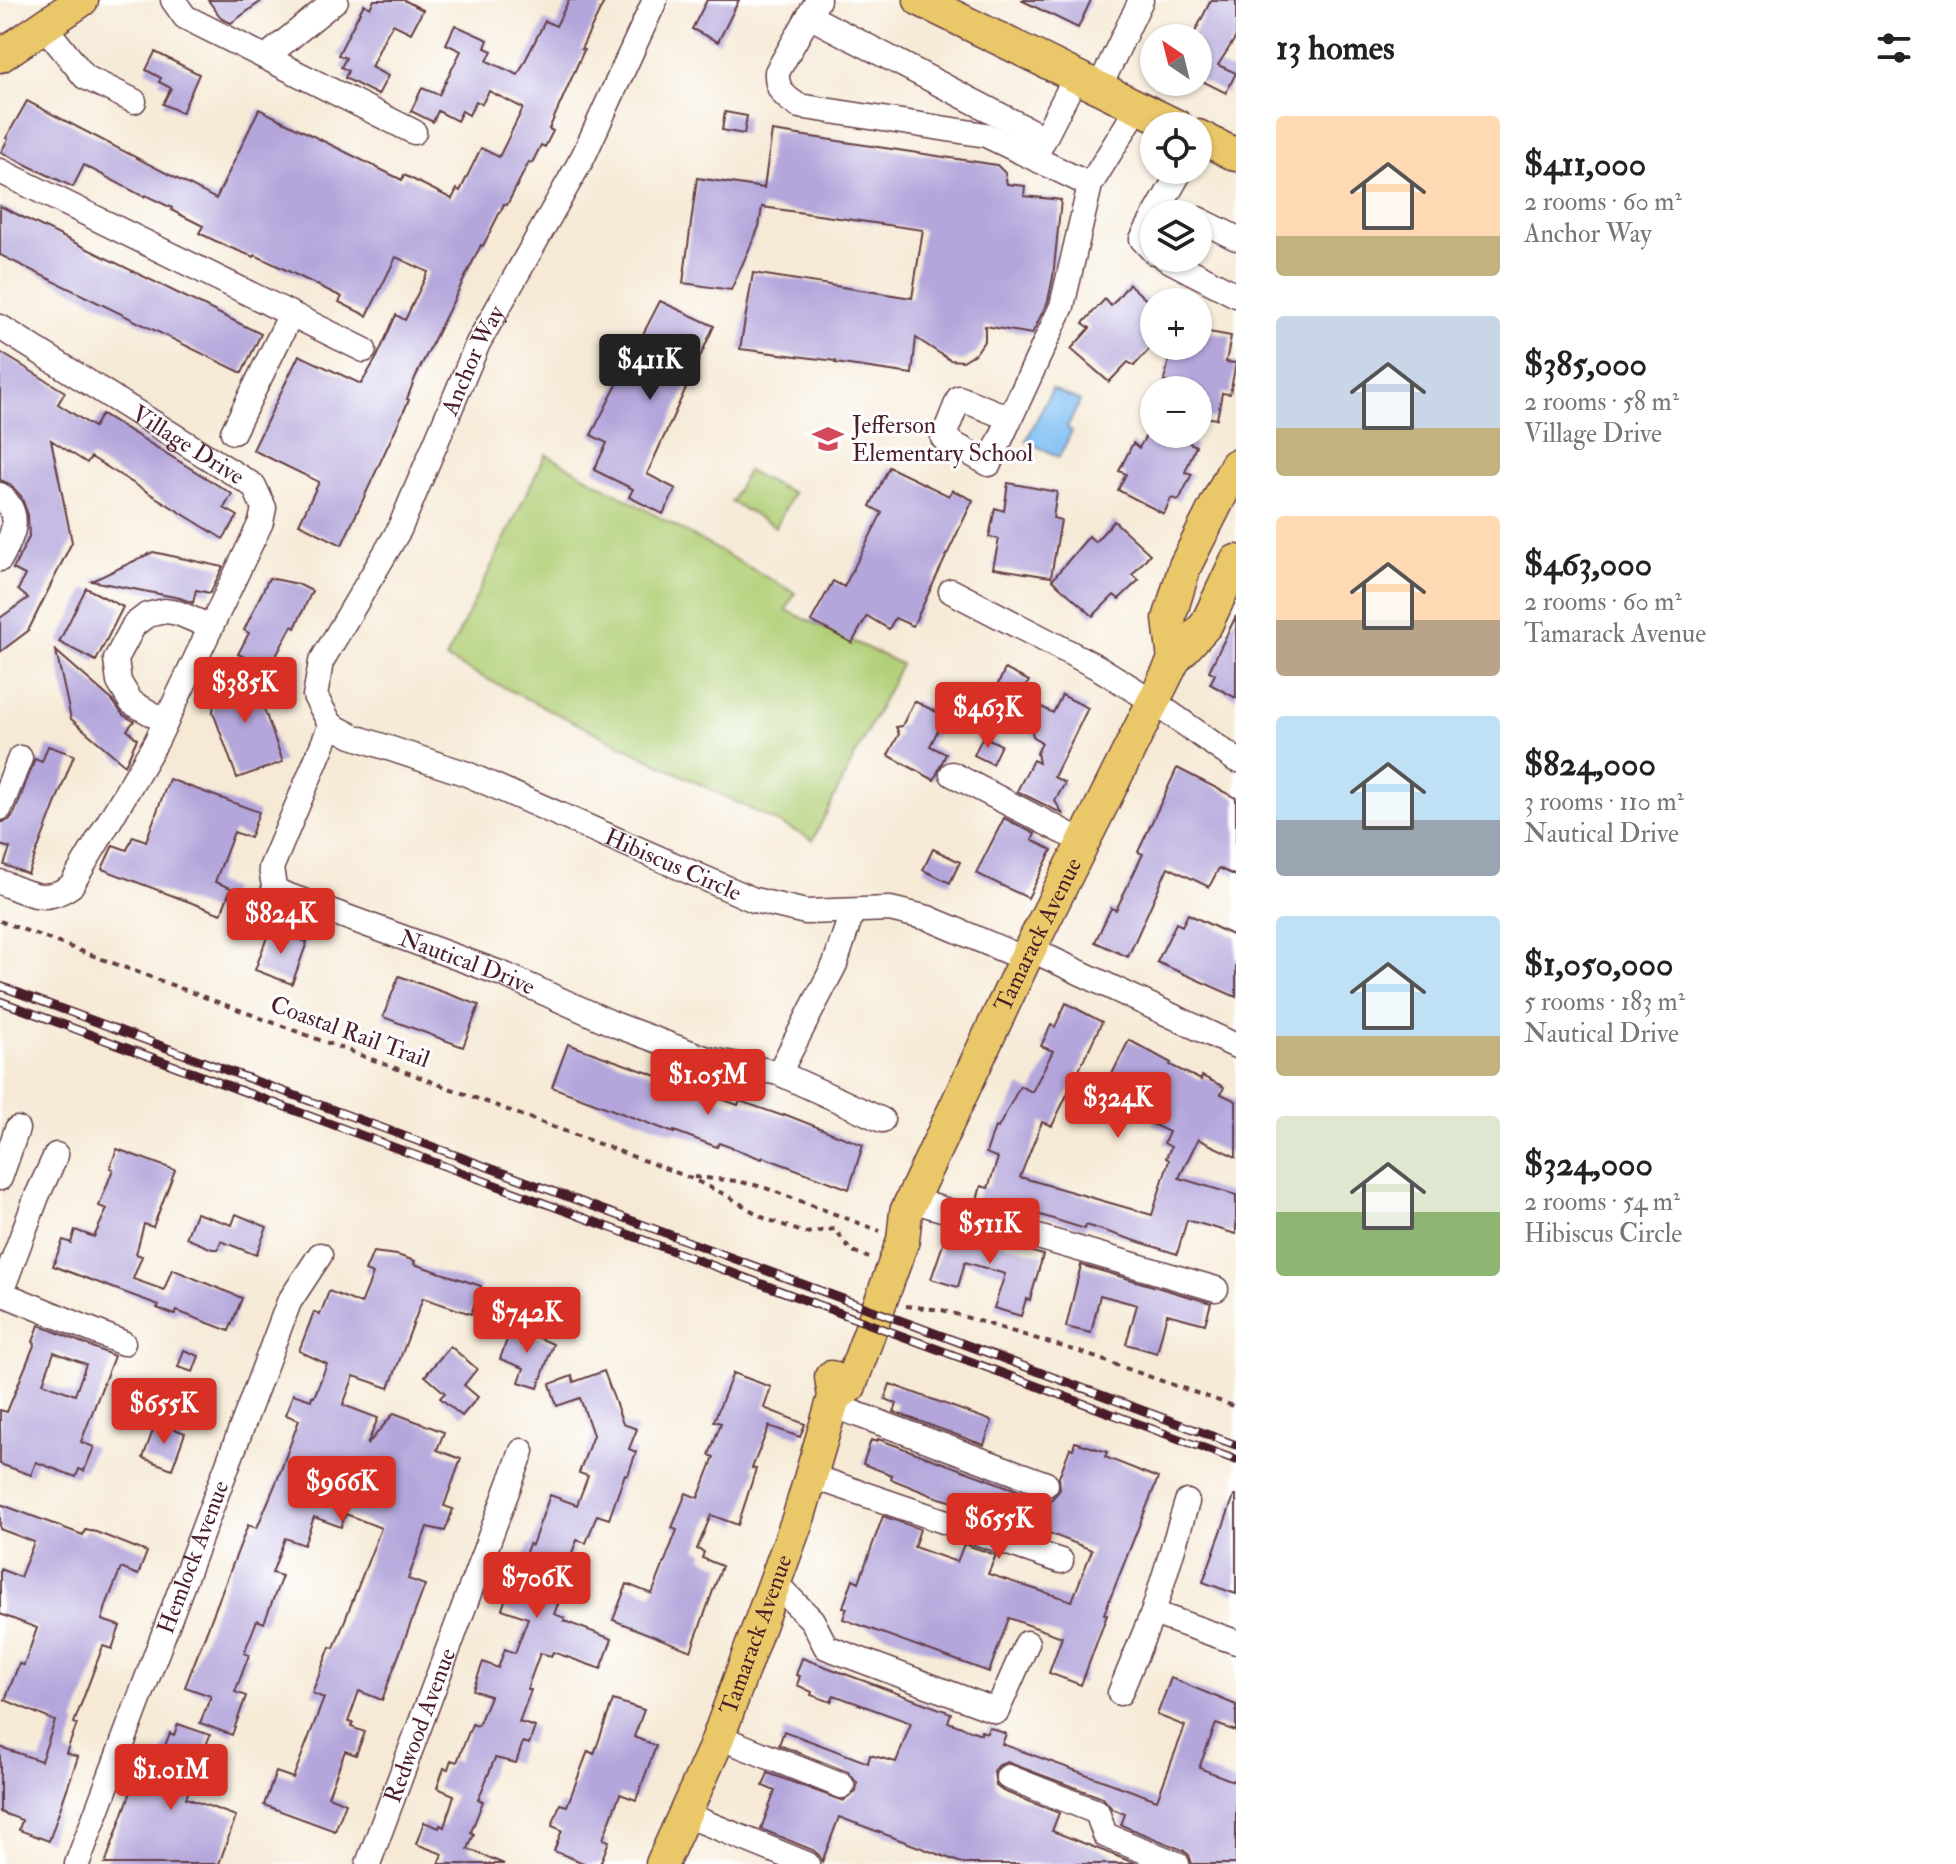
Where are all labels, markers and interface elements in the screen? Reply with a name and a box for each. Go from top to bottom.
north arrow [1140,24,1212,96]
map controls [1140,24,1212,448]
icon: filters [1872,26,1916,70]
text: 13 homes [1276,27,1395,70]
button: locate [1140,112,1212,184]
text: $411,000 [1524,143,1646,186]
icon: home [1340,148,1436,244]
text: 2 rooms · 60 m² [1524,186,1682,218]
button: layers [1140,200,1212,272]
text: Anchor Way [1524,218,1652,250]
button: + [1140,288,1212,360]
street label: Anchor Way [433,299,512,421]
pin: $411K [594,334,706,402]
text: $385,000 [1524,343,1647,386]
text: $411K [617,344,683,376]
icon: home [1340,348,1436,444]
button: − [1140,376,1212,448]
text: 2 rooms · 58 m² [1524,386,1679,418]
street label: Village Drive [126,398,250,492]
place label: Jefferson Elementary School [851,410,1033,469]
text: Village Drive [1524,418,1662,450]
school or university icon: Jefferson Elementary School [811,422,845,456]
text: $463,000 [1524,543,1652,586]
icon: home [1340,548,1436,644]
text: 2 rooms · 60 m² [1524,586,1682,618]
text: Tamarack Avenue [1524,618,1706,650]
pin: $385K [189,657,301,725]
text: $385K [212,667,278,699]
pin: $463K [932,682,1044,750]
text: $463K [953,692,1023,724]
text: $824,000 [1524,743,1656,786]
icon: home [1340,748,1436,844]
text: 3 rooms · 110 m² [1524,786,1684,818]
text: Nautical Drive [1524,818,1679,850]
street label: Hibiscus Circle [600,821,746,908]
street label: Tamarack Avenue [987,852,1089,1017]
pin: $824K [225,888,337,956]
text: $824K [245,898,317,930]
street label: Nautical Drive [395,922,540,1002]
text: $1,050,000 [1524,943,1673,986]
icon: home [1340,948,1436,1044]
text: 5 rooms · 183 m² [1524,986,1685,1018]
street label: Coastal Rail Trail [266,989,434,1075]
text: Nautical Drive [1524,1018,1679,1050]
pin: $1.05M [643,1049,773,1117]
text: $1.05M [669,1059,747,1091]
pin: $324K [1062,1072,1174,1140]
text: $324K [1083,1082,1153,1114]
text: $324,000 [1524,1143,1653,1186]
icon: home [1340,1148,1436,1244]
text: 2 rooms · 54 m² [1524,1186,1680,1218]
pin: $511K [934,1198,1046,1266]
text: $511K [959,1208,1021,1240]
text: Hibiscus Circle [1524,1218,1682,1250]
pin: $742K [471,1287,583,1355]
text: $742K [491,1297,563,1329]
pin: $655K [108,1378,220,1446]
text: $655K [130,1388,198,1420]
pin: $966K [286,1456,398,1524]
text: $966K [306,1466,378,1498]
street label: Hemlock Avenue [150,1476,236,1638]
pin: $655K [943,1493,1055,1561]
text: $655K [965,1503,1033,1535]
street label: Tamarack Avenue [712,1550,799,1719]
pin: $706K [481,1552,593,1620]
text: $706K [501,1562,573,1594]
street label: Redwood Avenue [377,1644,463,1807]
pin: $1.01M [106,1744,236,1812]
text: $1.01M [133,1754,209,1786]

